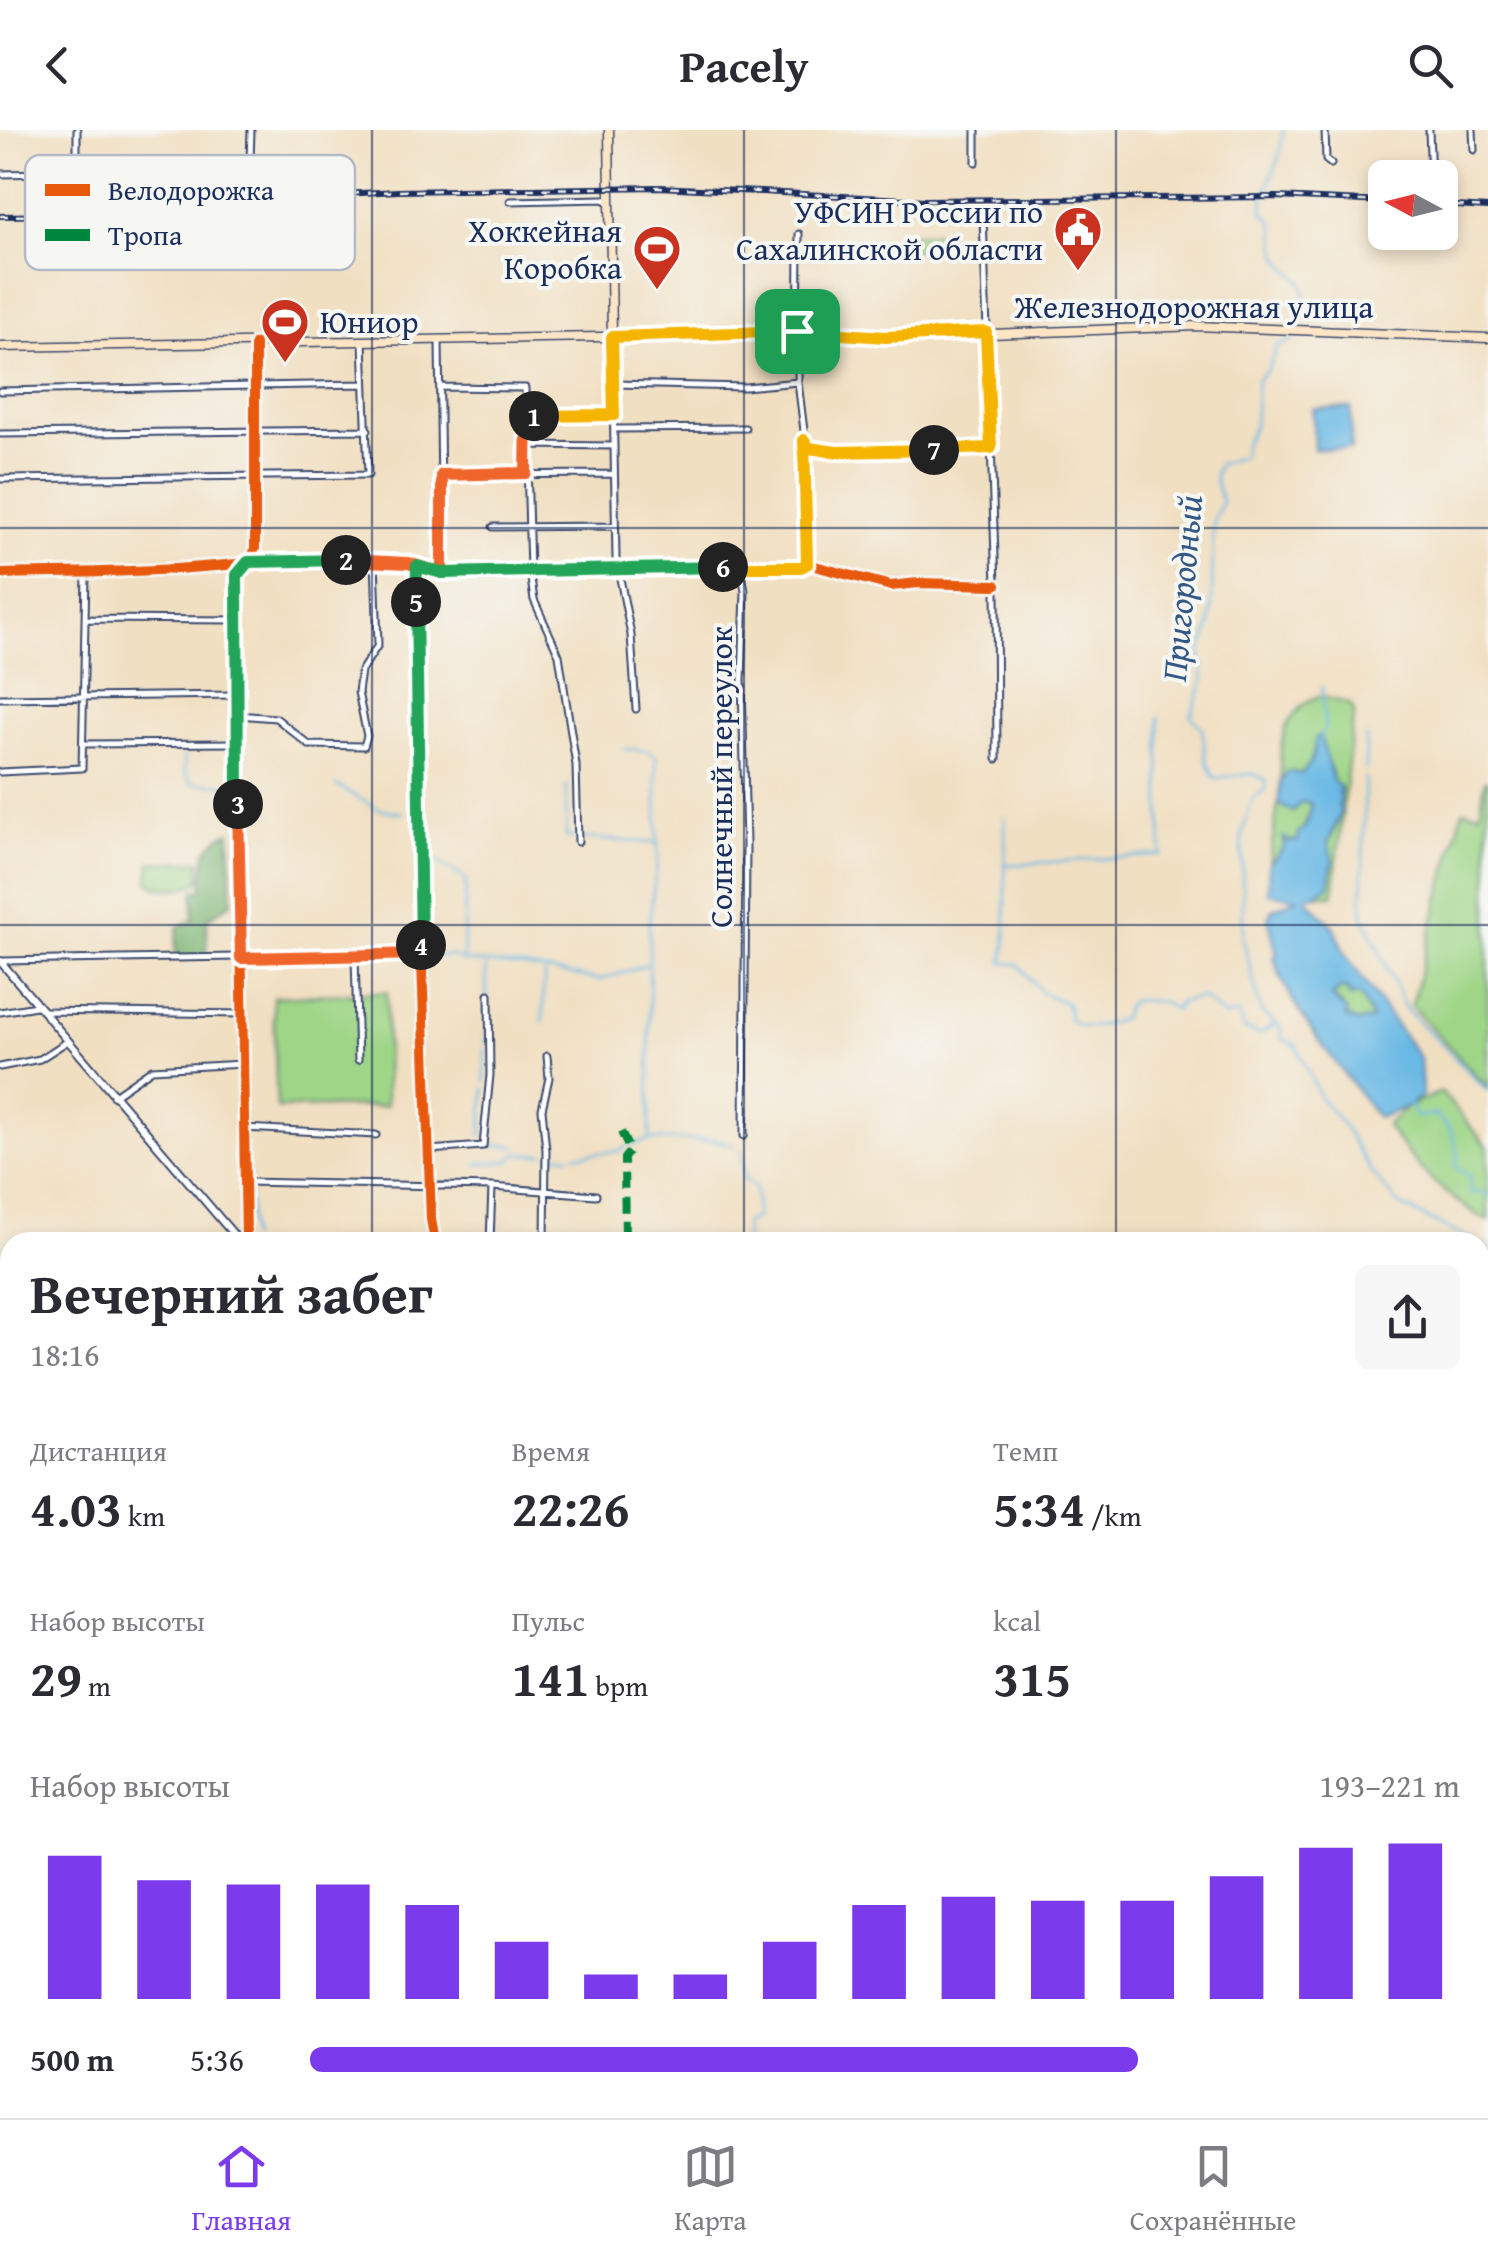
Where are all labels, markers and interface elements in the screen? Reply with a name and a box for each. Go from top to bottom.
text: Pacely [679,33,809,98]
icon: back [30,38,85,93]
icon: search [1403,38,1458,93]
legend [25,155,355,270]
north arrow [1368,160,1458,250]
map controls [1368,160,1458,250]
text: Велодорожка [108,169,275,210]
place label: УФСИН России по Сахалинской области [736,188,1043,272]
public building icon: УФСИН России по Сахалинской области [1052,204,1104,272]
place label: Хоккейная Коробка [468,207,623,291]
text: Тропа [108,214,183,255]
sports icon: Хоккейная Коробка [631,223,683,291]
street label: Железнодорожная улица [1014,283,1374,330]
pin [755,289,840,374]
sports icon: Юниор [259,296,311,364]
place label: Юниор [320,298,419,345]
icon: arrive [770,304,825,359]
pin: 1 [509,391,559,441]
text: 1 [527,395,541,436]
pin: 7 [909,425,959,475]
text: 7 [927,429,941,470]
water label: Пригородный [1148,492,1215,684]
pin: 2 [321,535,371,585]
text: 2 [339,539,353,580]
pin: 6 [698,542,748,592]
text: 6 [716,546,730,587]
pin: 5 [391,577,441,627]
text: 5 [409,581,423,622]
street label: Солнечный переулок [697,626,744,928]
pin: 3 [213,779,263,829]
text: 3 [231,783,245,824]
pin: 4 [396,920,446,970]
text: 4 [414,924,428,965]
text: Вечерний забег [30,1253,433,1333]
button: share [1355,1265,1460,1370]
text: 18:16 [30,1331,99,1378]
text: Дистанция [30,1430,167,1471]
text: Время [512,1430,590,1471]
text: Темп [993,1430,1058,1471]
text: 4.03 [30,1471,122,1544]
text: 22:26 [512,1471,629,1544]
text: 5:34 [993,1471,1085,1544]
text: km [122,1495,165,1536]
text: /km [1085,1495,1142,1536]
text: Набор высоты [30,1600,205,1641]
text: Пульс [512,1600,585,1641]
text: kcal [993,1600,1041,1641]
text: 29 [30,1641,82,1714]
text: 141 [512,1641,589,1714]
text: 315 [993,1641,1071,1714]
text: m [82,1665,111,1706]
text: bpm [589,1665,648,1706]
text: Набор высоты [30,1762,230,1809]
text: 193–221 m [1319,1762,1460,1809]
text: 500 m [30,2036,114,2083]
text: 5:36 [190,2036,244,2083]
tab: Главная [191,2139,291,2240]
tab: Карта [674,2139,747,2240]
tab: Сохранённые [1130,2139,1297,2240]

